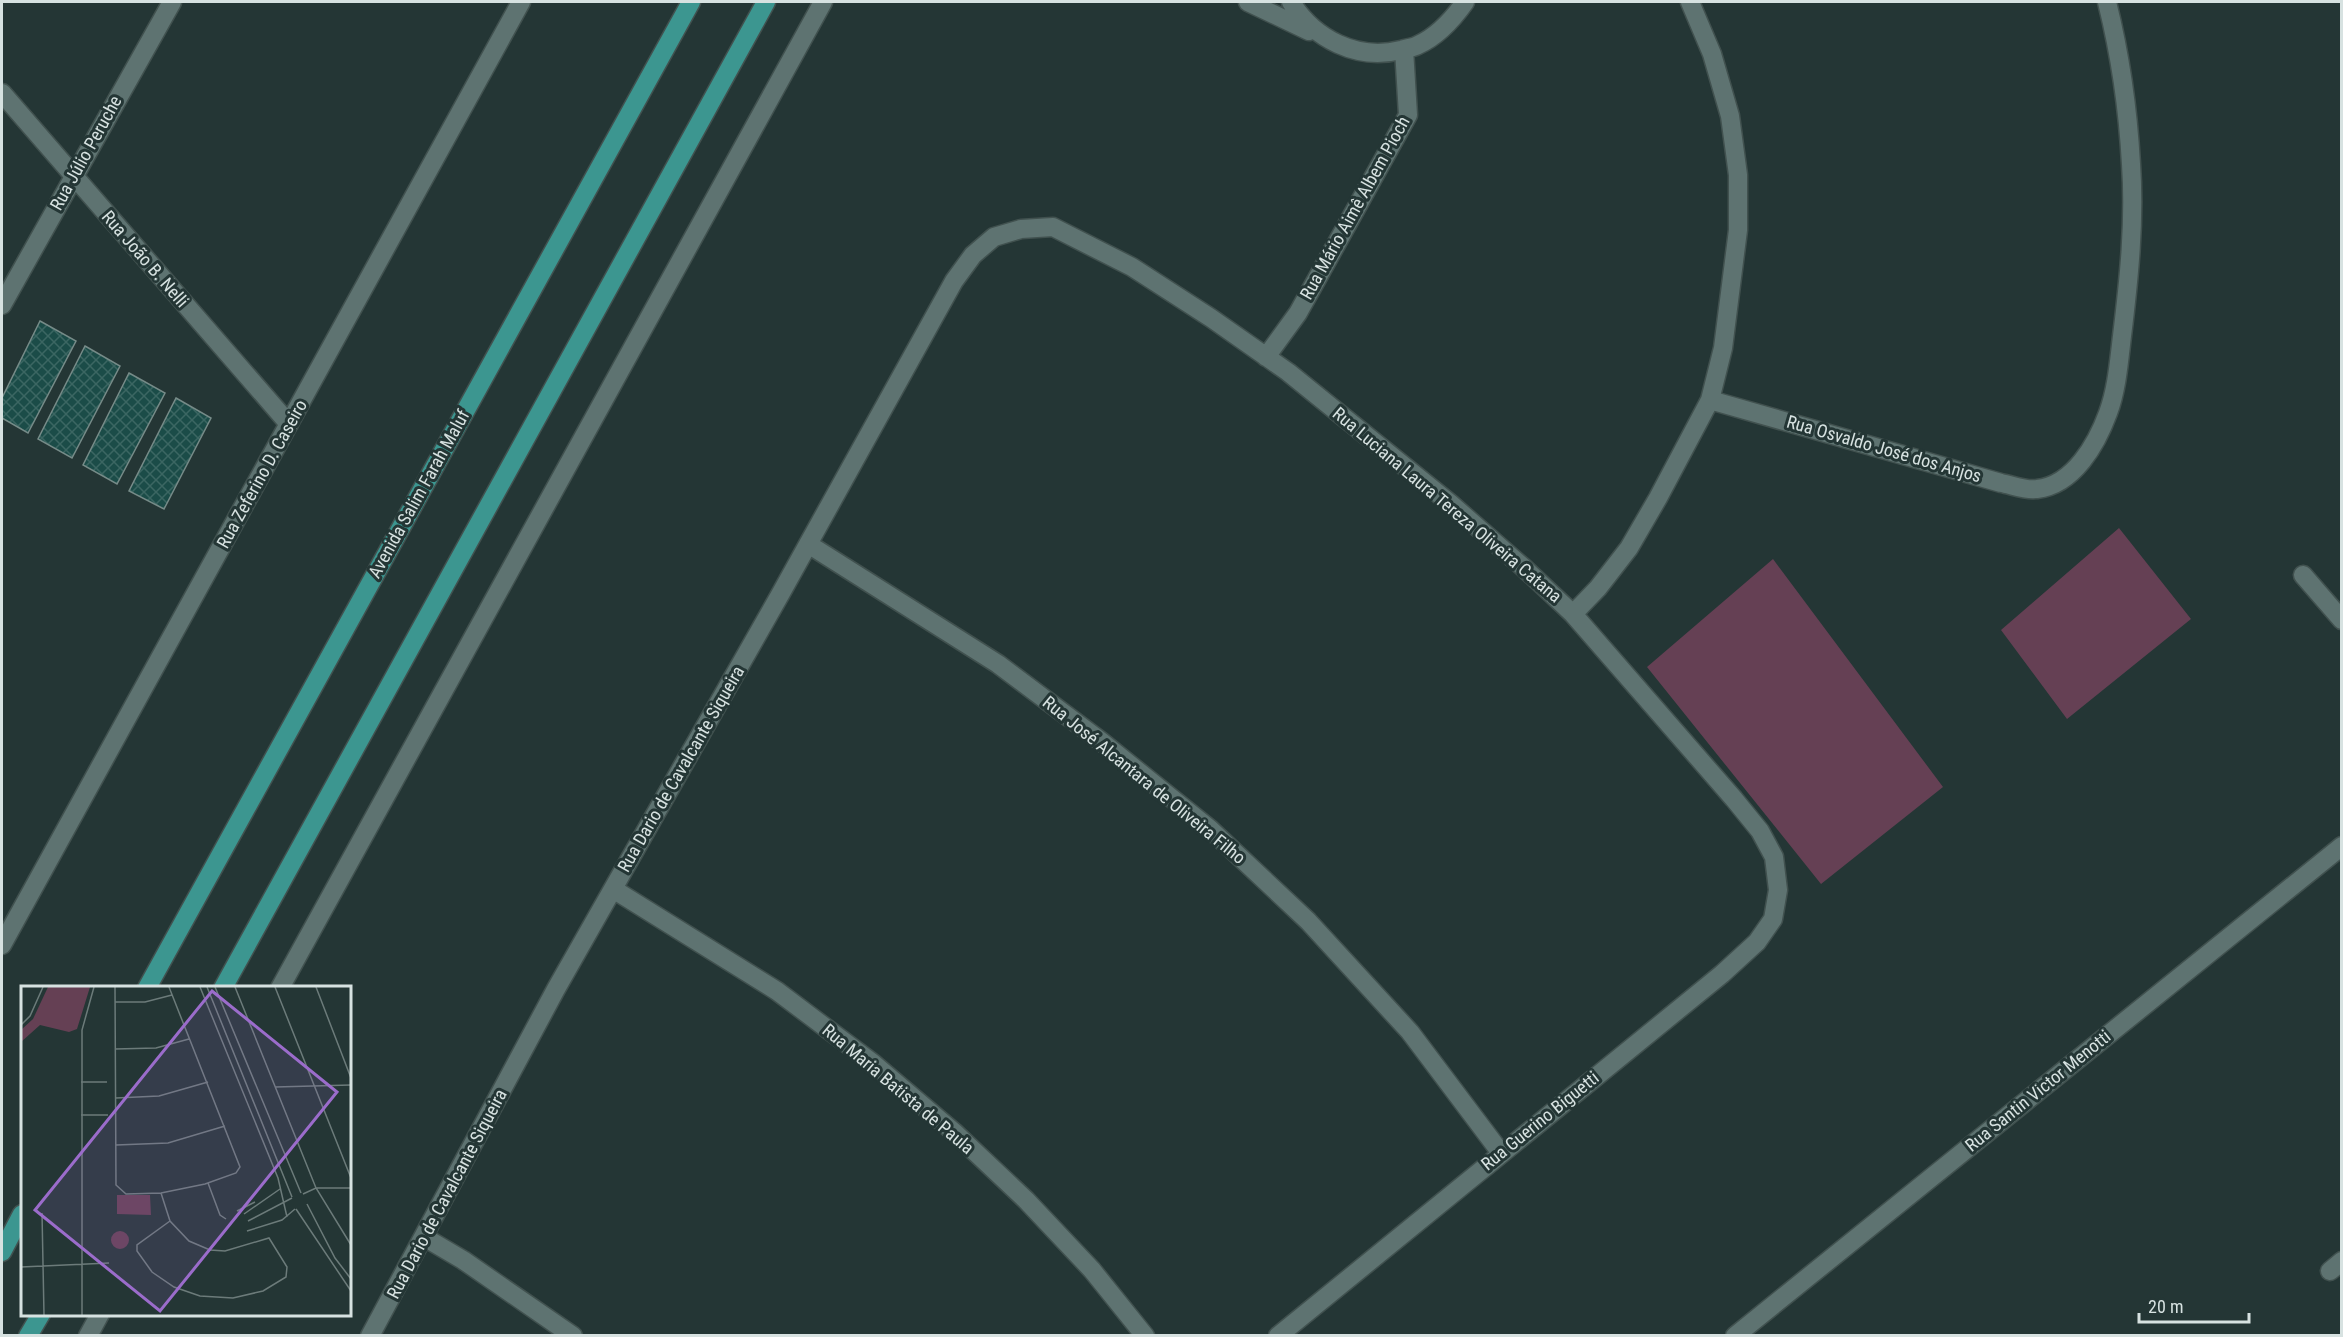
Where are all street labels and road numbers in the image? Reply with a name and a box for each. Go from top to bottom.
street label: Rua Júlio Peruche [45,92,126,214]
street label: Rua Mário Aimê Albem Pioch [1295,112,1414,303]
street label: Rua João B. Nelli [98,206,193,311]
street label: Rua Zeferino D. Caseiro [212,396,311,552]
street label: Rua Luciana Laura Tereza Oliveira Catana [1329,403,1566,607]
street label: Avenida Salim Farah Maluf [364,406,474,581]
street label: Rua Osvaldo José dos Anjos [1784,411,1984,486]
street label: Rua Dario de Cavalcante Siqueira [613,662,748,875]
street label: Rua José Alcantara de Oliveira Filho [1039,691,1250,868]
street label: Rua Maria Batista de Paula [818,1019,978,1158]
street label: Rua Santin Victor Menotti [1961,1026,2115,1156]
street label: Rua Guerino Biguetti [1477,1067,1603,1174]
street label: Rua Dario de Cavalcante Siqueira [382,1085,511,1302]

